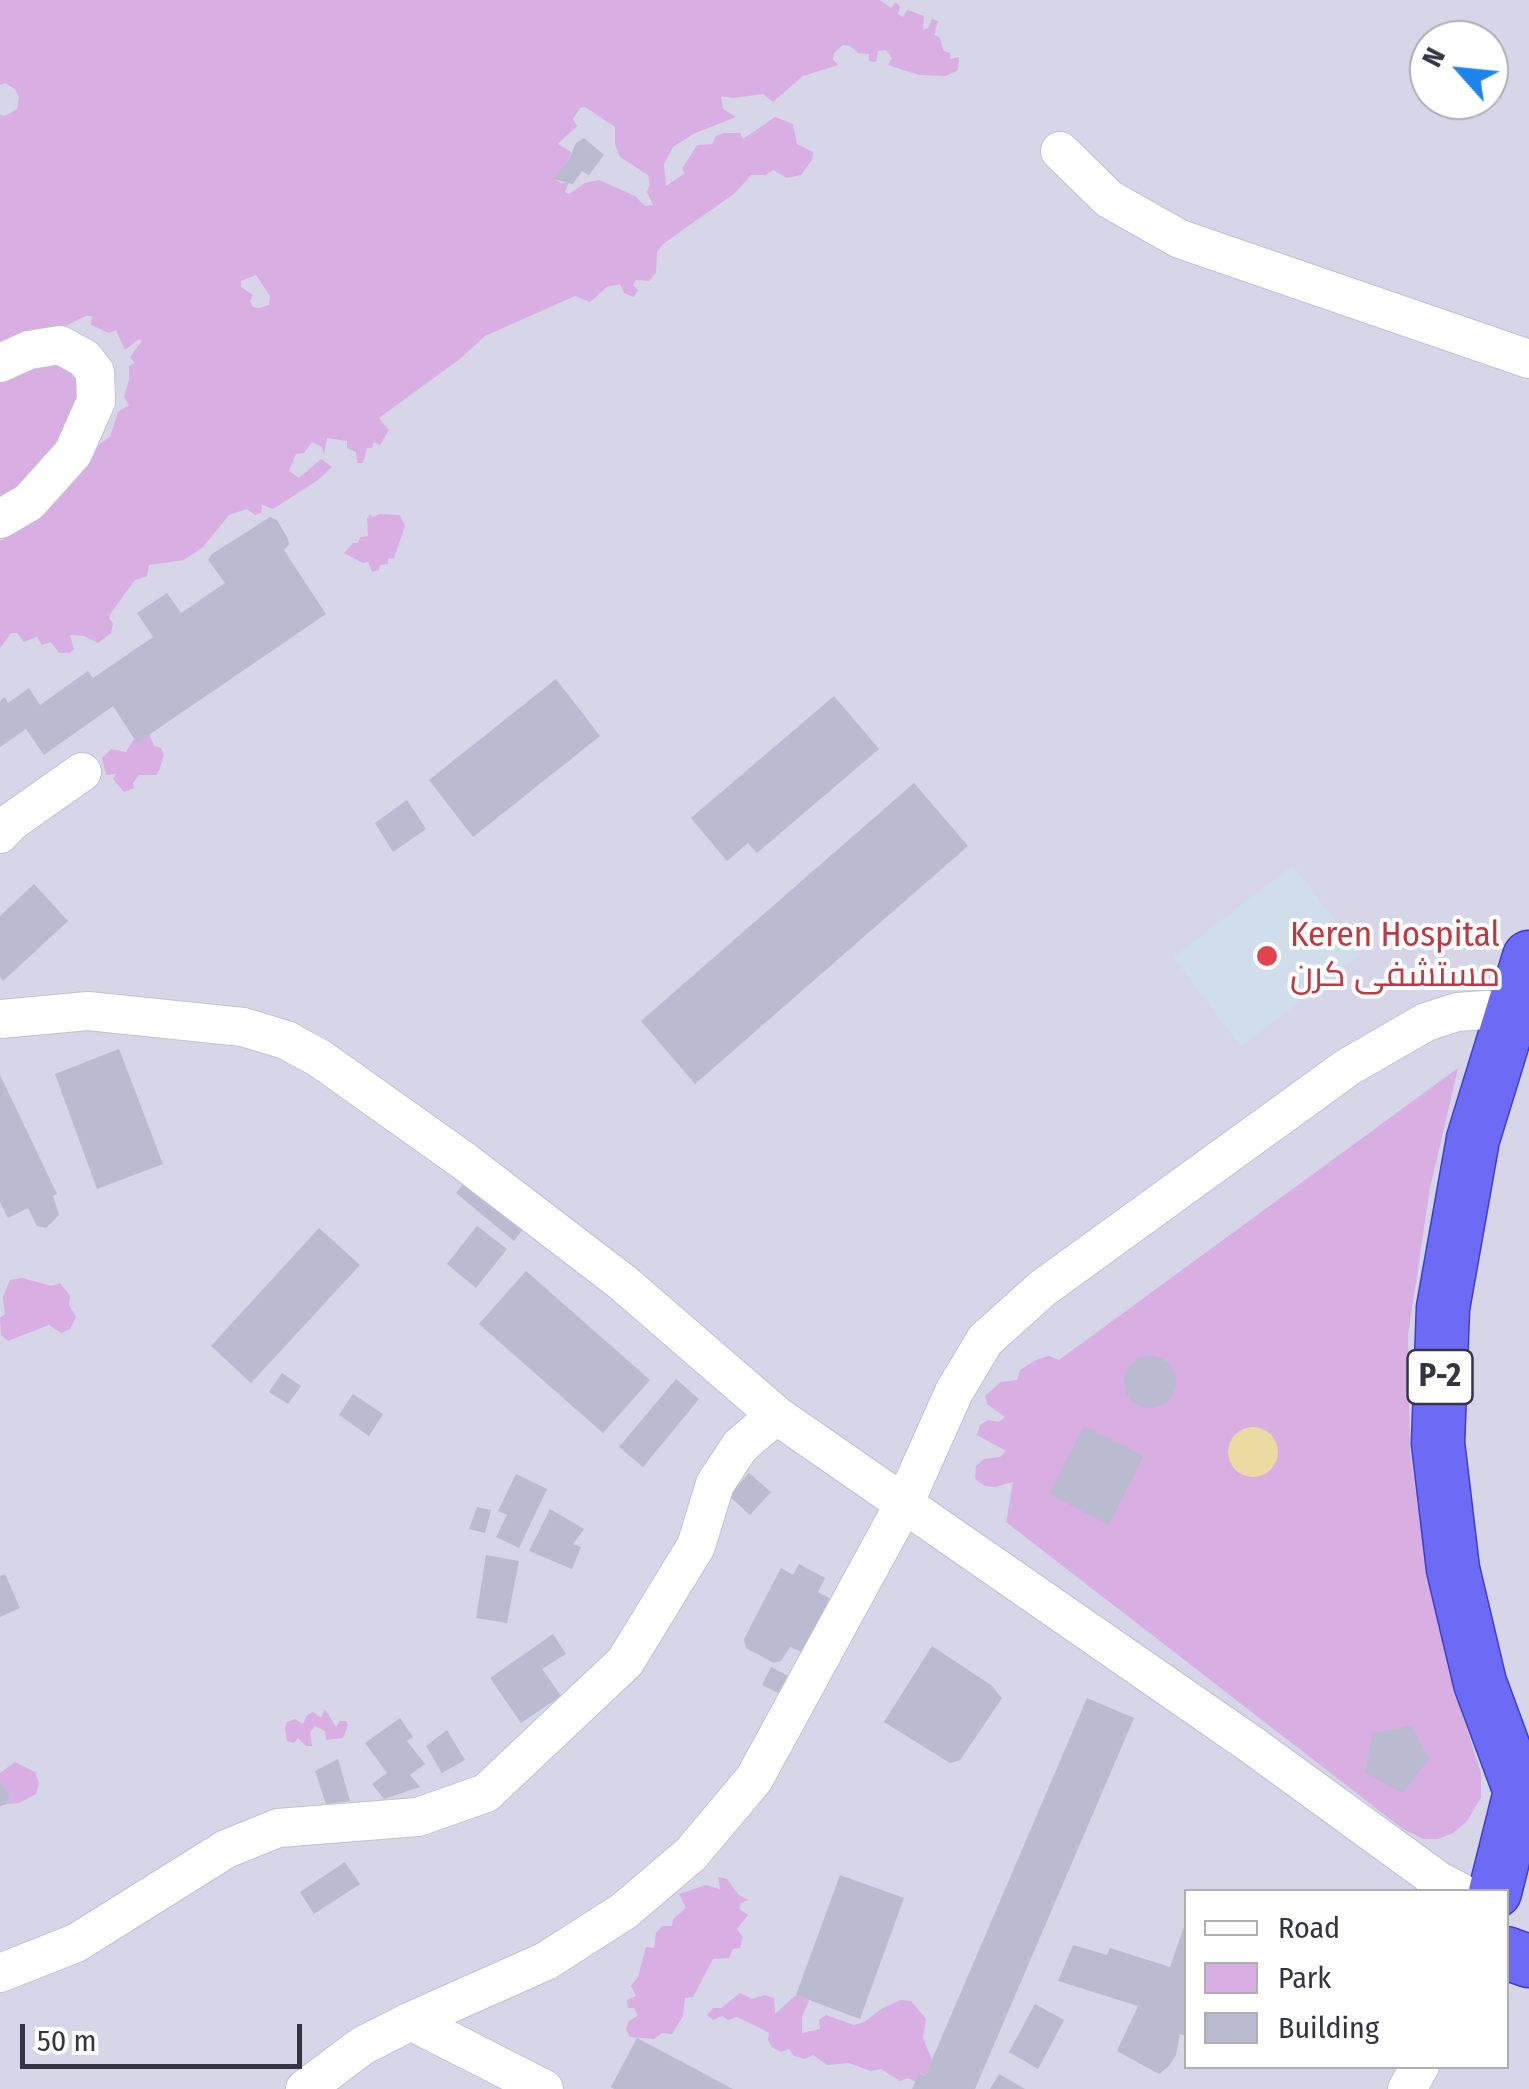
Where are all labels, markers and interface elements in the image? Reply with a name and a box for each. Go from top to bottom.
north arrow [1409,20,1509,120]
text: N [1415,42,1452,72]
place label: Keren Hospital مستشفى كرن [1290,915,1500,997]
marker: Keren Hospital مستشفى كرن [1254,943,1280,969]
road number: P-2 [1408,1350,1472,1404]
legend [1184,1889,1509,2069]
text: Road [1278,1910,1340,1946]
text: Park [1278,1960,1331,1996]
scale bar [25,2004,308,2066]
text: Building [1278,2010,1379,2046]
text: 50 m [37,2023,97,2059]

